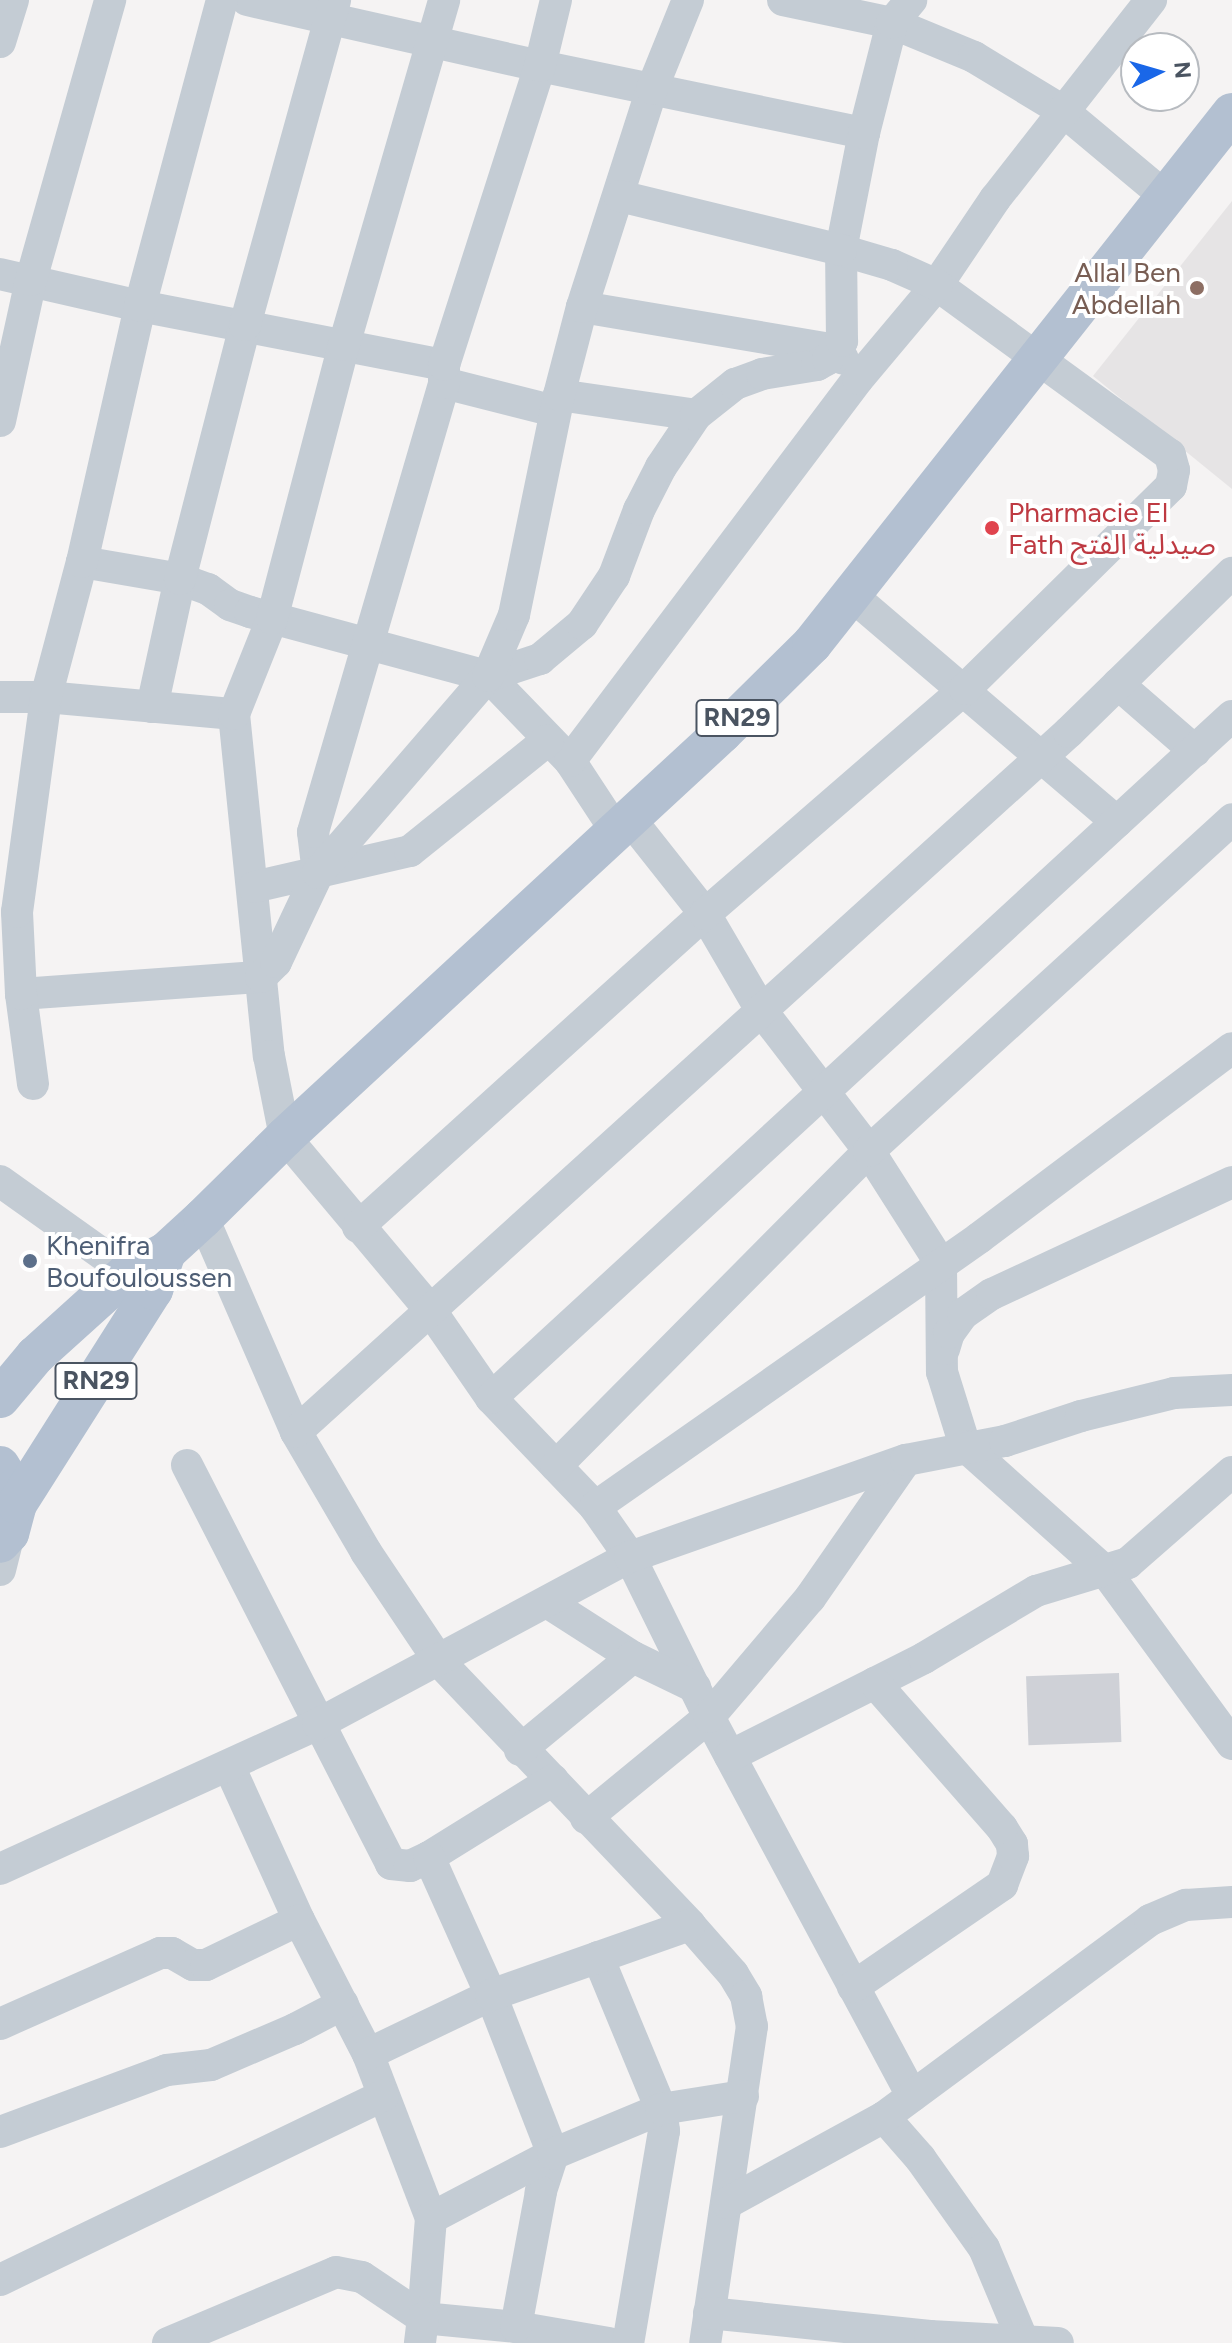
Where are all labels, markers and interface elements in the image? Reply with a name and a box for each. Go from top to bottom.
north arrow [1120,32,1200,112]
text: N [1168,60,1197,80]
place label: Allal Ben Abdellah [1072,255,1181,321]
marker: Allal Ben Abdellah [1188,279,1206,297]
place label: Pharmacie El Fath صيدلية الفتح [1008,495,1216,561]
marker: Pharmacie El Fath صيدلية الفتح [983,519,1001,537]
road number: RN29 [695,696,779,740]
place label: Khenifra Boufouloussen [46,1228,232,1294]
marker: Khenifra Boufouloussen [21,1252,39,1270]
road number: RN29 [54,1359,138,1403]

